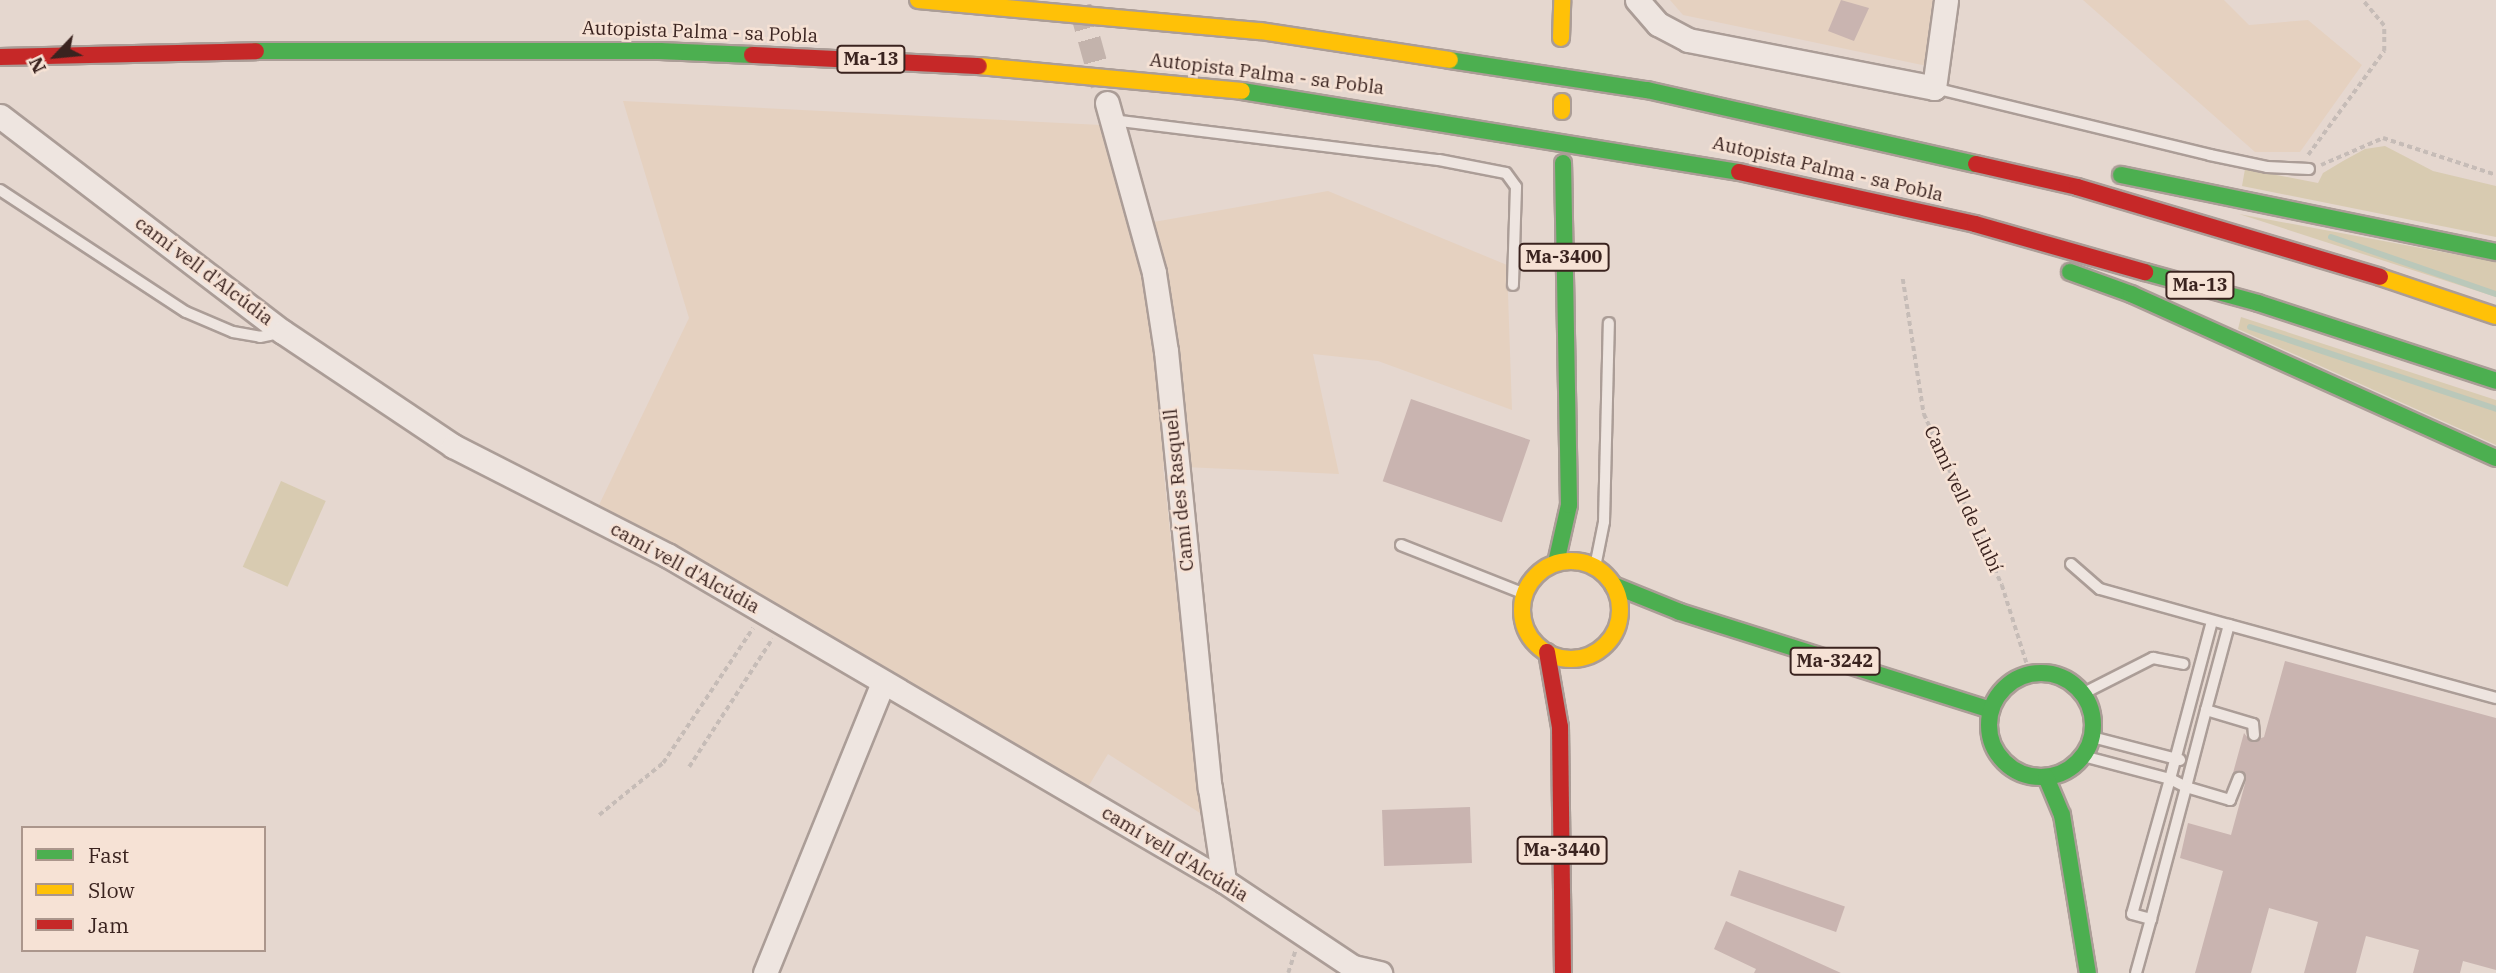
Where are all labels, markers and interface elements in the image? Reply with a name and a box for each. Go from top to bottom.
street label: Autopista Palma - sa Pobla [582,16,818,48]
north arrow [21,21,91,91]
road number: Ma-13 [836,44,906,74]
street label: Autopista Palma - sa Pobla [1148,48,1386,100]
text: N [23,53,51,77]
street label: Autopista Palma - sa Pobla [1710,131,1946,207]
street label: camí vell d'Alcúdia [130,212,278,330]
road number: Ma-3400 [1518,243,1610,272]
road number: Ma-13 [2165,270,2235,300]
street label: Camí des Rasquell [1159,407,1199,573]
street label: Camí vell de Llubí [1919,422,2007,576]
street label: camí vell d'Alcúdia [606,518,764,618]
road number: Ma-3242 [1790,646,1881,676]
street label: camí vell d'Alcúdia [1098,801,1252,907]
legend [21,826,266,952]
road number: Ma-3440 [1516,836,1608,864]
text: Fast [88,841,129,869]
text: Slow [88,876,135,904]
text: Jam [88,911,129,939]

